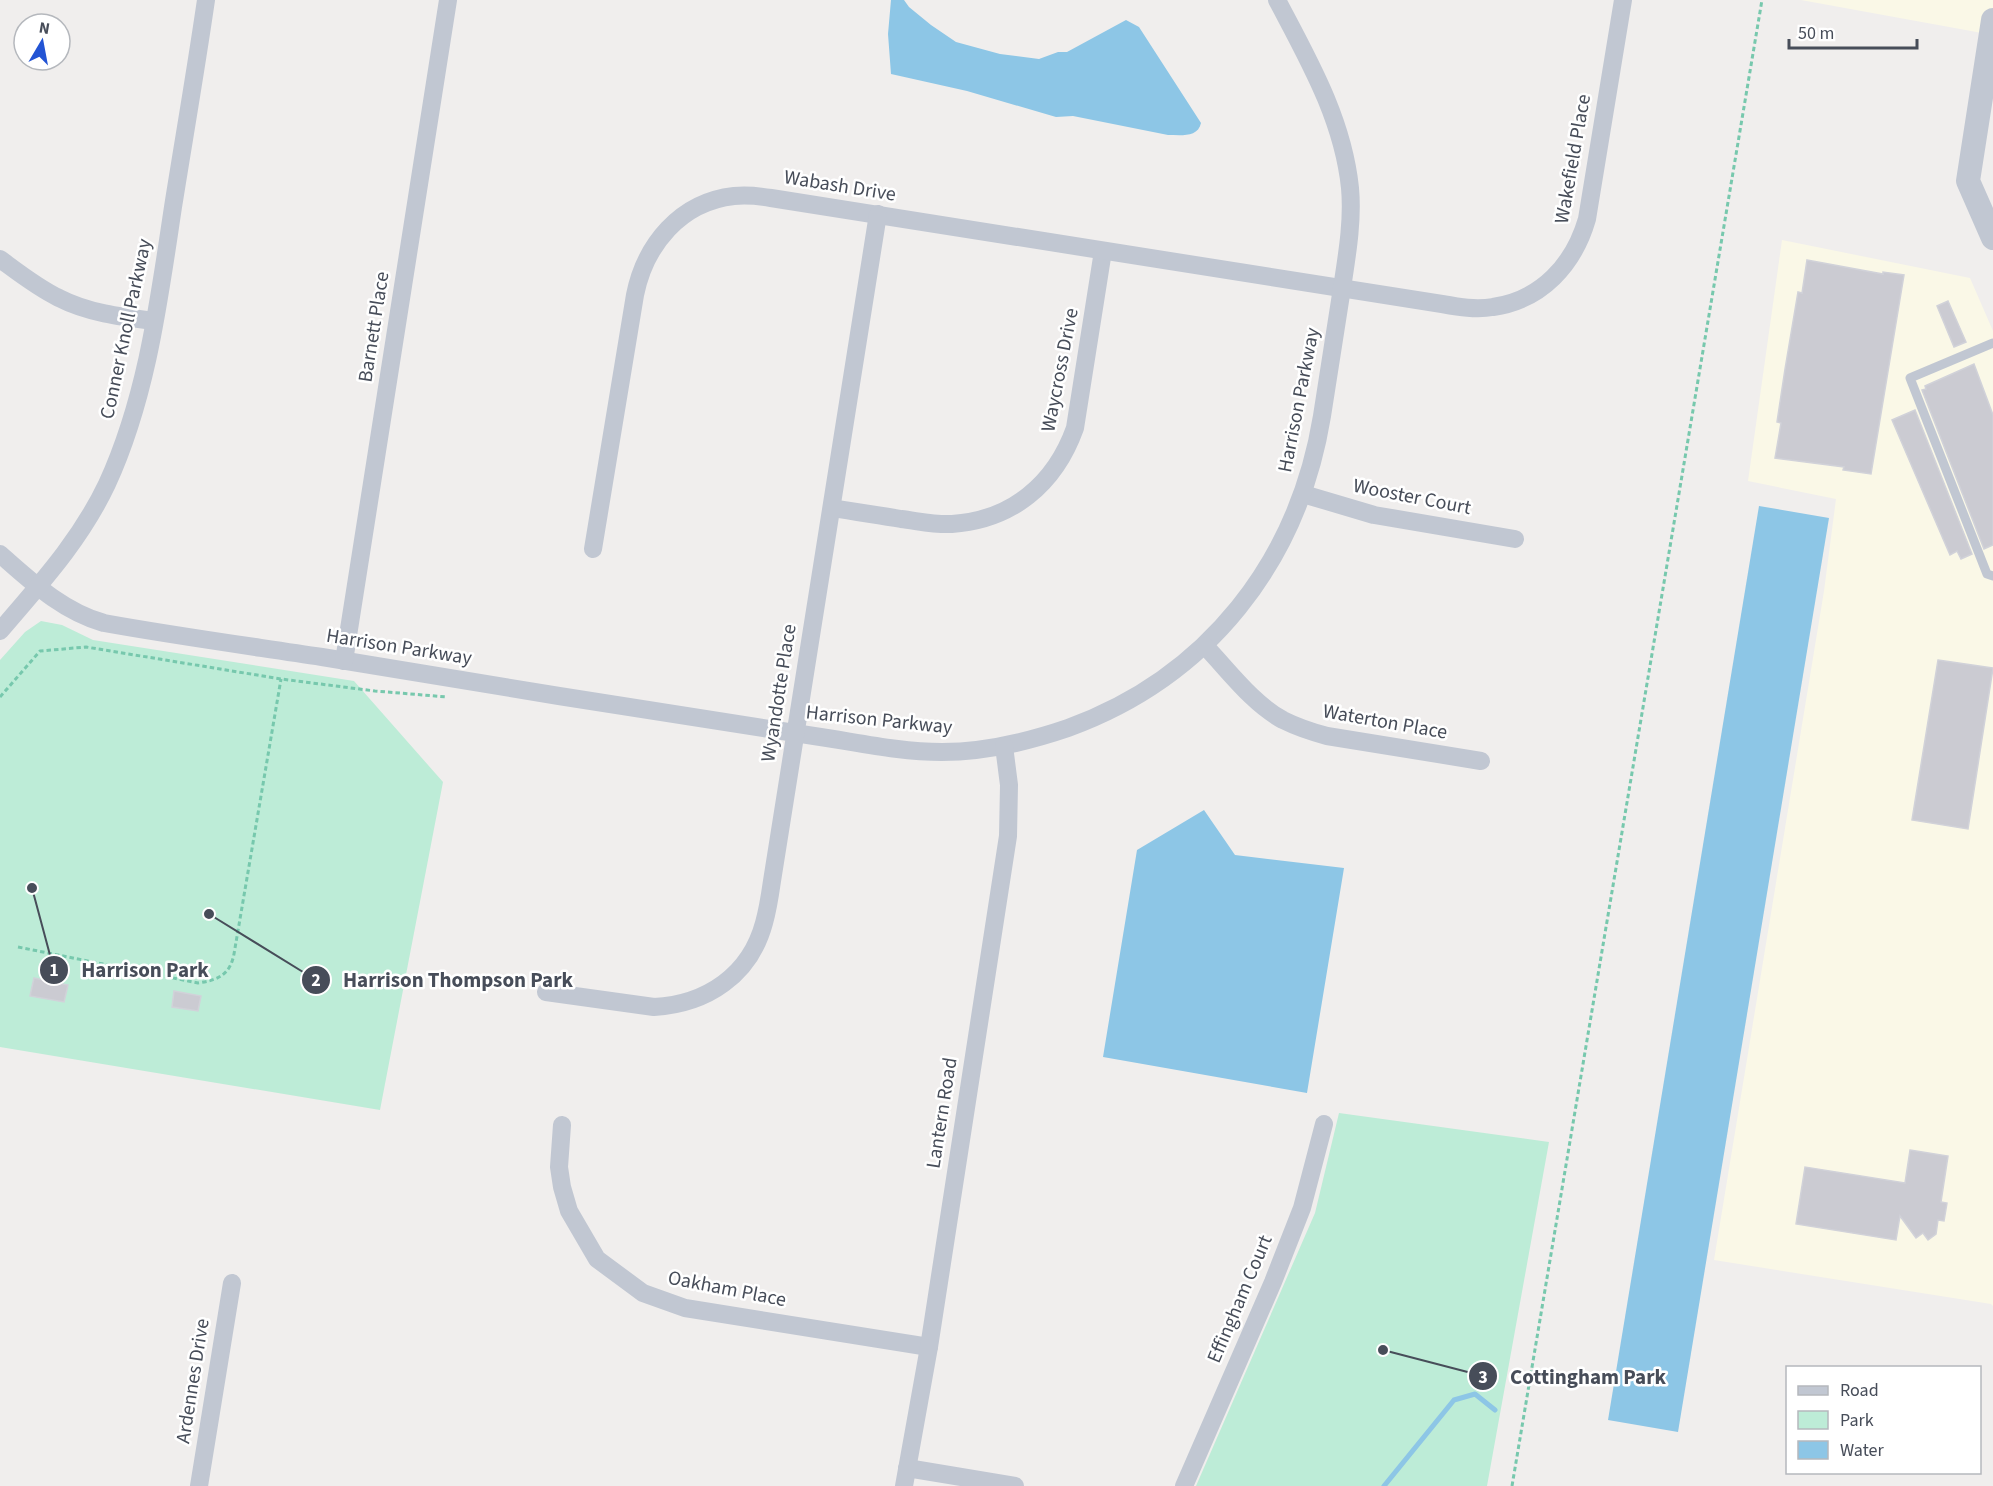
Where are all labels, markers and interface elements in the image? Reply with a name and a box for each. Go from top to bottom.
north arrow [12,12,72,72]
scale bar [1789,12,1916,50]
text: N [37,16,52,40]
text: 50 m [1798,21,1834,46]
street label: Wakefield Place [1548,92,1598,226]
street label: Wabash Drive [782,163,898,209]
street label: Conner Knoll Parkway [93,236,159,422]
street label: Barnett Place [351,270,397,384]
street label: Waycross Drive [1034,306,1086,434]
street label: Harrison Parkway [1271,325,1327,475]
street label: Wooster Court [1351,472,1474,522]
street label: Harrison Parkway [324,622,474,672]
street label: Wyandotte Place [754,622,804,764]
street label: Waterton Place [1321,697,1450,747]
street label: Harrison Parkway [804,698,954,742]
callout: Harrison Park [39,950,221,989]
text: Harrison Park [81,955,209,985]
text: 1 [49,958,59,983]
callout: Harrison Thompson Park [301,960,585,999]
text: Harrison Thompson Park [343,965,574,995]
text: 2 [311,968,321,993]
street label: Lantern Road [919,1056,965,1170]
street label: Effingham Court [1200,1231,1280,1367]
street label: Oakham Place [665,1264,789,1314]
street label: Ardennes Drive [169,1316,217,1445]
callout: Cottingham Park [1468,1357,1678,1396]
text: Cottingham Park [1510,1362,1666,1392]
text: 3 [1478,1365,1488,1390]
legend [1786,1366,1981,1474]
text: Road [1840,1378,1879,1403]
text: Park [1840,1408,1874,1433]
text: Water [1840,1438,1884,1463]

